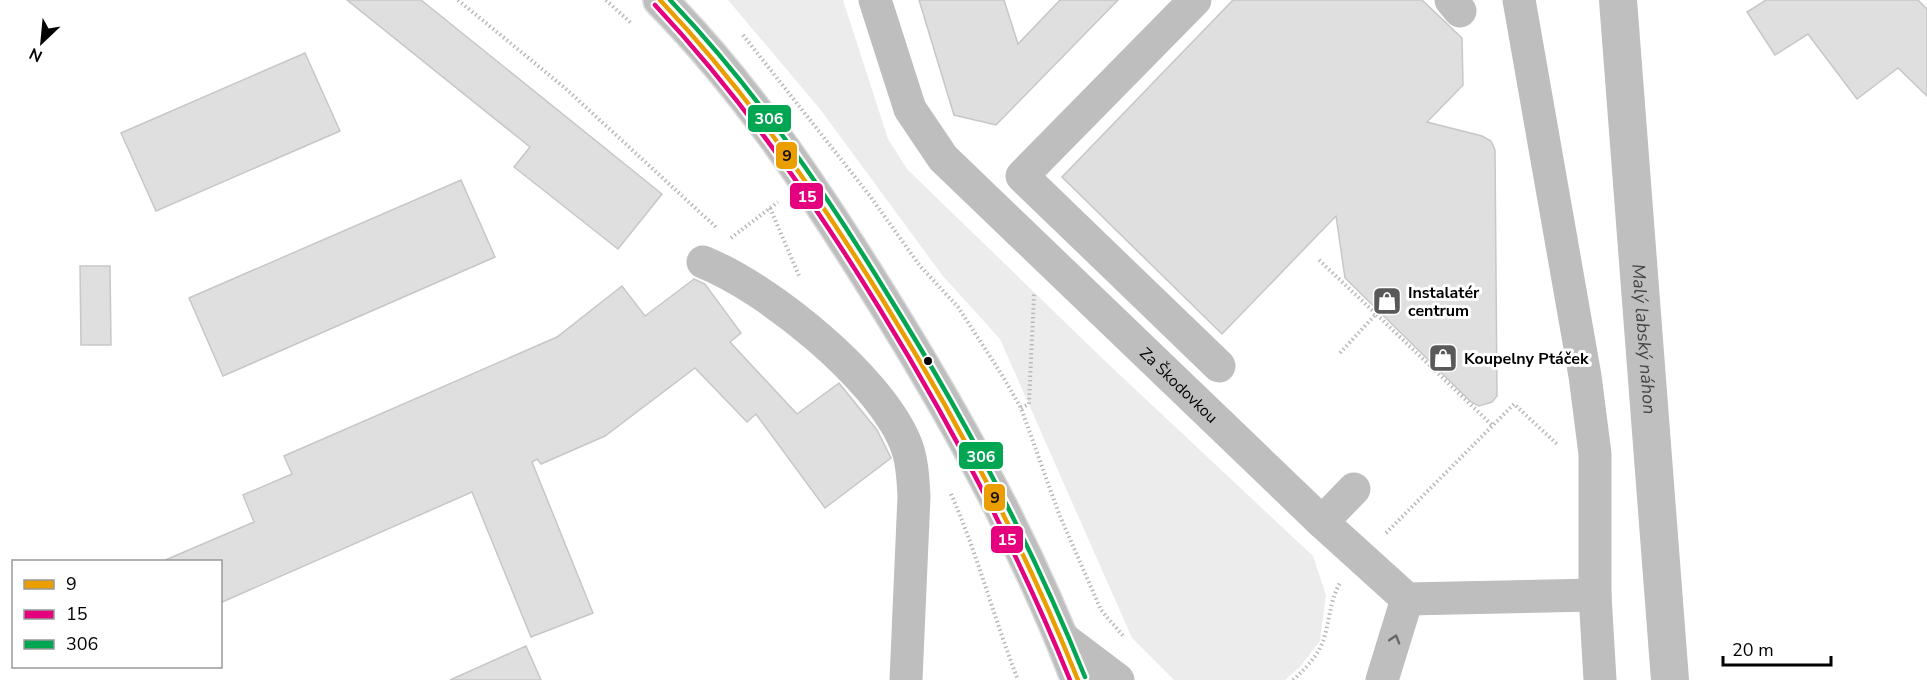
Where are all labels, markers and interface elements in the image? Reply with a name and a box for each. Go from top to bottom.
north arrow [12,12,72,72]
text: N [26,42,46,67]
line badge: 306 [747,104,792,133]
text: 306 [755,108,783,130]
line badge: 9 [775,141,798,170]
text: 9 [782,145,792,167]
line badge: 15 [789,182,824,210]
text: 15 [797,186,817,208]
water label: Malý labský náhon [1626,263,1662,415]
place label: Instalatér centrum [1408,282,1480,322]
shop icon: Instalatér centrum [1371,285,1403,317]
shop icon: Koupelny Ptáček [1427,342,1459,374]
street label: Za Škodovkou [1135,343,1222,428]
place label: Koupelny Ptáček [1464,348,1589,370]
unlabelled marker [922,355,934,367]
line badge: 306 [958,441,1004,470]
text: 306 [967,446,995,468]
line badge: 9 [983,483,1006,512]
text: 9 [990,487,1000,509]
line badge: 15 [990,525,1024,554]
text: 15 [997,529,1017,551]
legend [12,560,222,668]
text: 9 [66,572,77,596]
text: 15 [66,602,88,626]
scale bar [1723,629,1831,667]
text: 306 [66,632,98,656]
one-way arrow [1388,634,1400,645]
text: 20 m [1732,638,1774,662]

